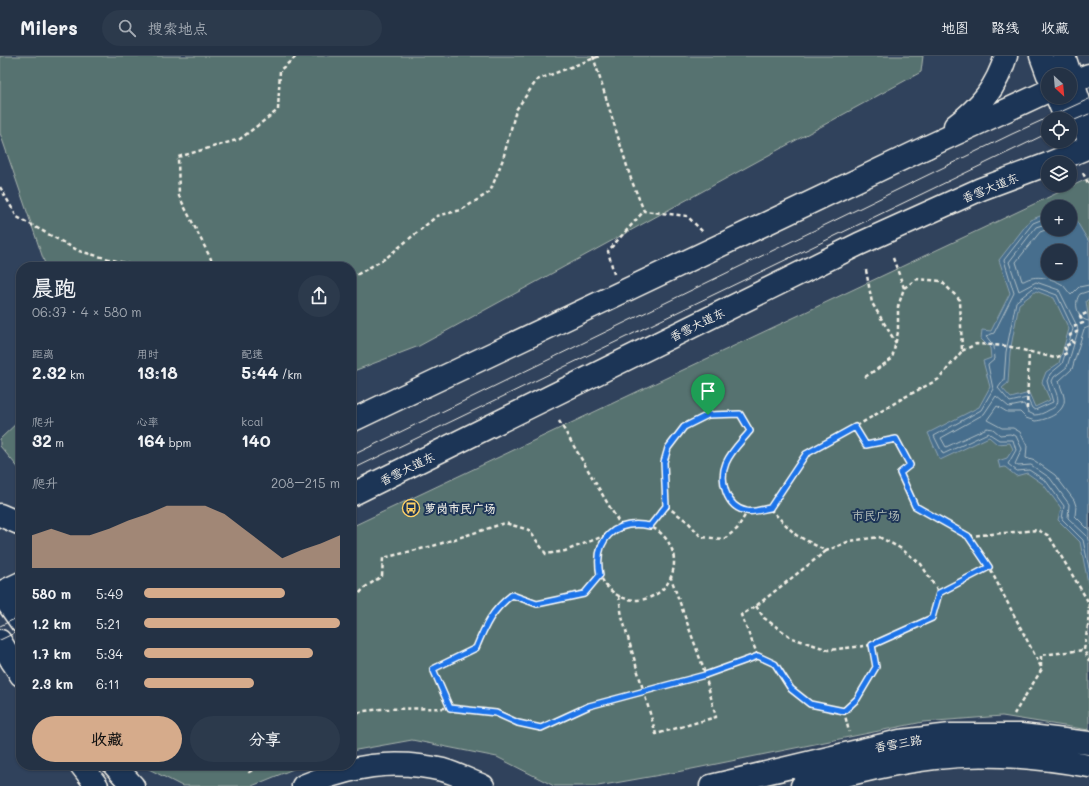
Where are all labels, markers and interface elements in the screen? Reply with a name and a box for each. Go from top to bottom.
search box [102,10,382,46]
text: Milers [20,15,78,40]
icon: search [116,17,138,39]
text: 搜索地点 [148,18,208,38]
text: 地图 [941,18,969,37]
text: 路线 [991,18,1019,37]
text: 收藏 [1041,18,1069,37]
north arrow [1041,68,1077,104]
map controls [1041,68,1077,280]
button: locate [1041,112,1077,148]
button: layers [1041,156,1077,192]
street label: 香雪大道东 [959,168,1021,206]
button: + [1041,200,1077,236]
button: − [1041,244,1077,280]
text: 晨跑 [32,273,76,302]
button: share [298,275,340,317]
text: 06:37 · 4 × 580 m [32,303,142,320]
street label: 香雪大道东 [667,304,727,344]
text: 距离 [32,346,54,361]
text: 用时 [137,346,159,361]
text: 配速 [241,346,263,361]
text: 2.32 [32,361,66,383]
text: 13:18 [137,361,178,383]
text: 5:44 [241,361,278,383]
text: km [66,367,85,382]
text: /km [278,367,302,382]
pin [691,374,725,415]
icon: arrive [697,380,719,402]
text: 爬升 [32,414,54,429]
text: 心率 [137,414,159,429]
text: kcal [241,414,263,429]
text: 32 [32,429,52,451]
text: 164 [137,429,165,451]
text: 140 [241,429,271,451]
text: m [52,435,64,450]
text: bpm [165,435,191,450]
street label: 香雪大道东 [377,448,437,488]
text: 爬升 [32,474,58,491]
text: 208–215 m [271,474,340,491]
bus stop icon: 萝岗市民广场 [401,498,421,518]
place label: 萝岗市民广场 [424,500,496,516]
park label: 市民广场 [852,507,900,523]
text: 580 m [32,585,71,602]
text: 5:49 [96,585,123,602]
text: 1.2 km [32,615,71,632]
text: 5:21 [96,615,121,632]
text: 1.7 km [32,645,71,662]
text: 5:34 [96,645,123,662]
text: 2.3 km [32,675,73,692]
text: 6:11 [96,675,120,692]
button: 收藏 [32,716,182,762]
button: 分享 [190,716,340,762]
street label: 香雪三路 [873,731,923,755]

